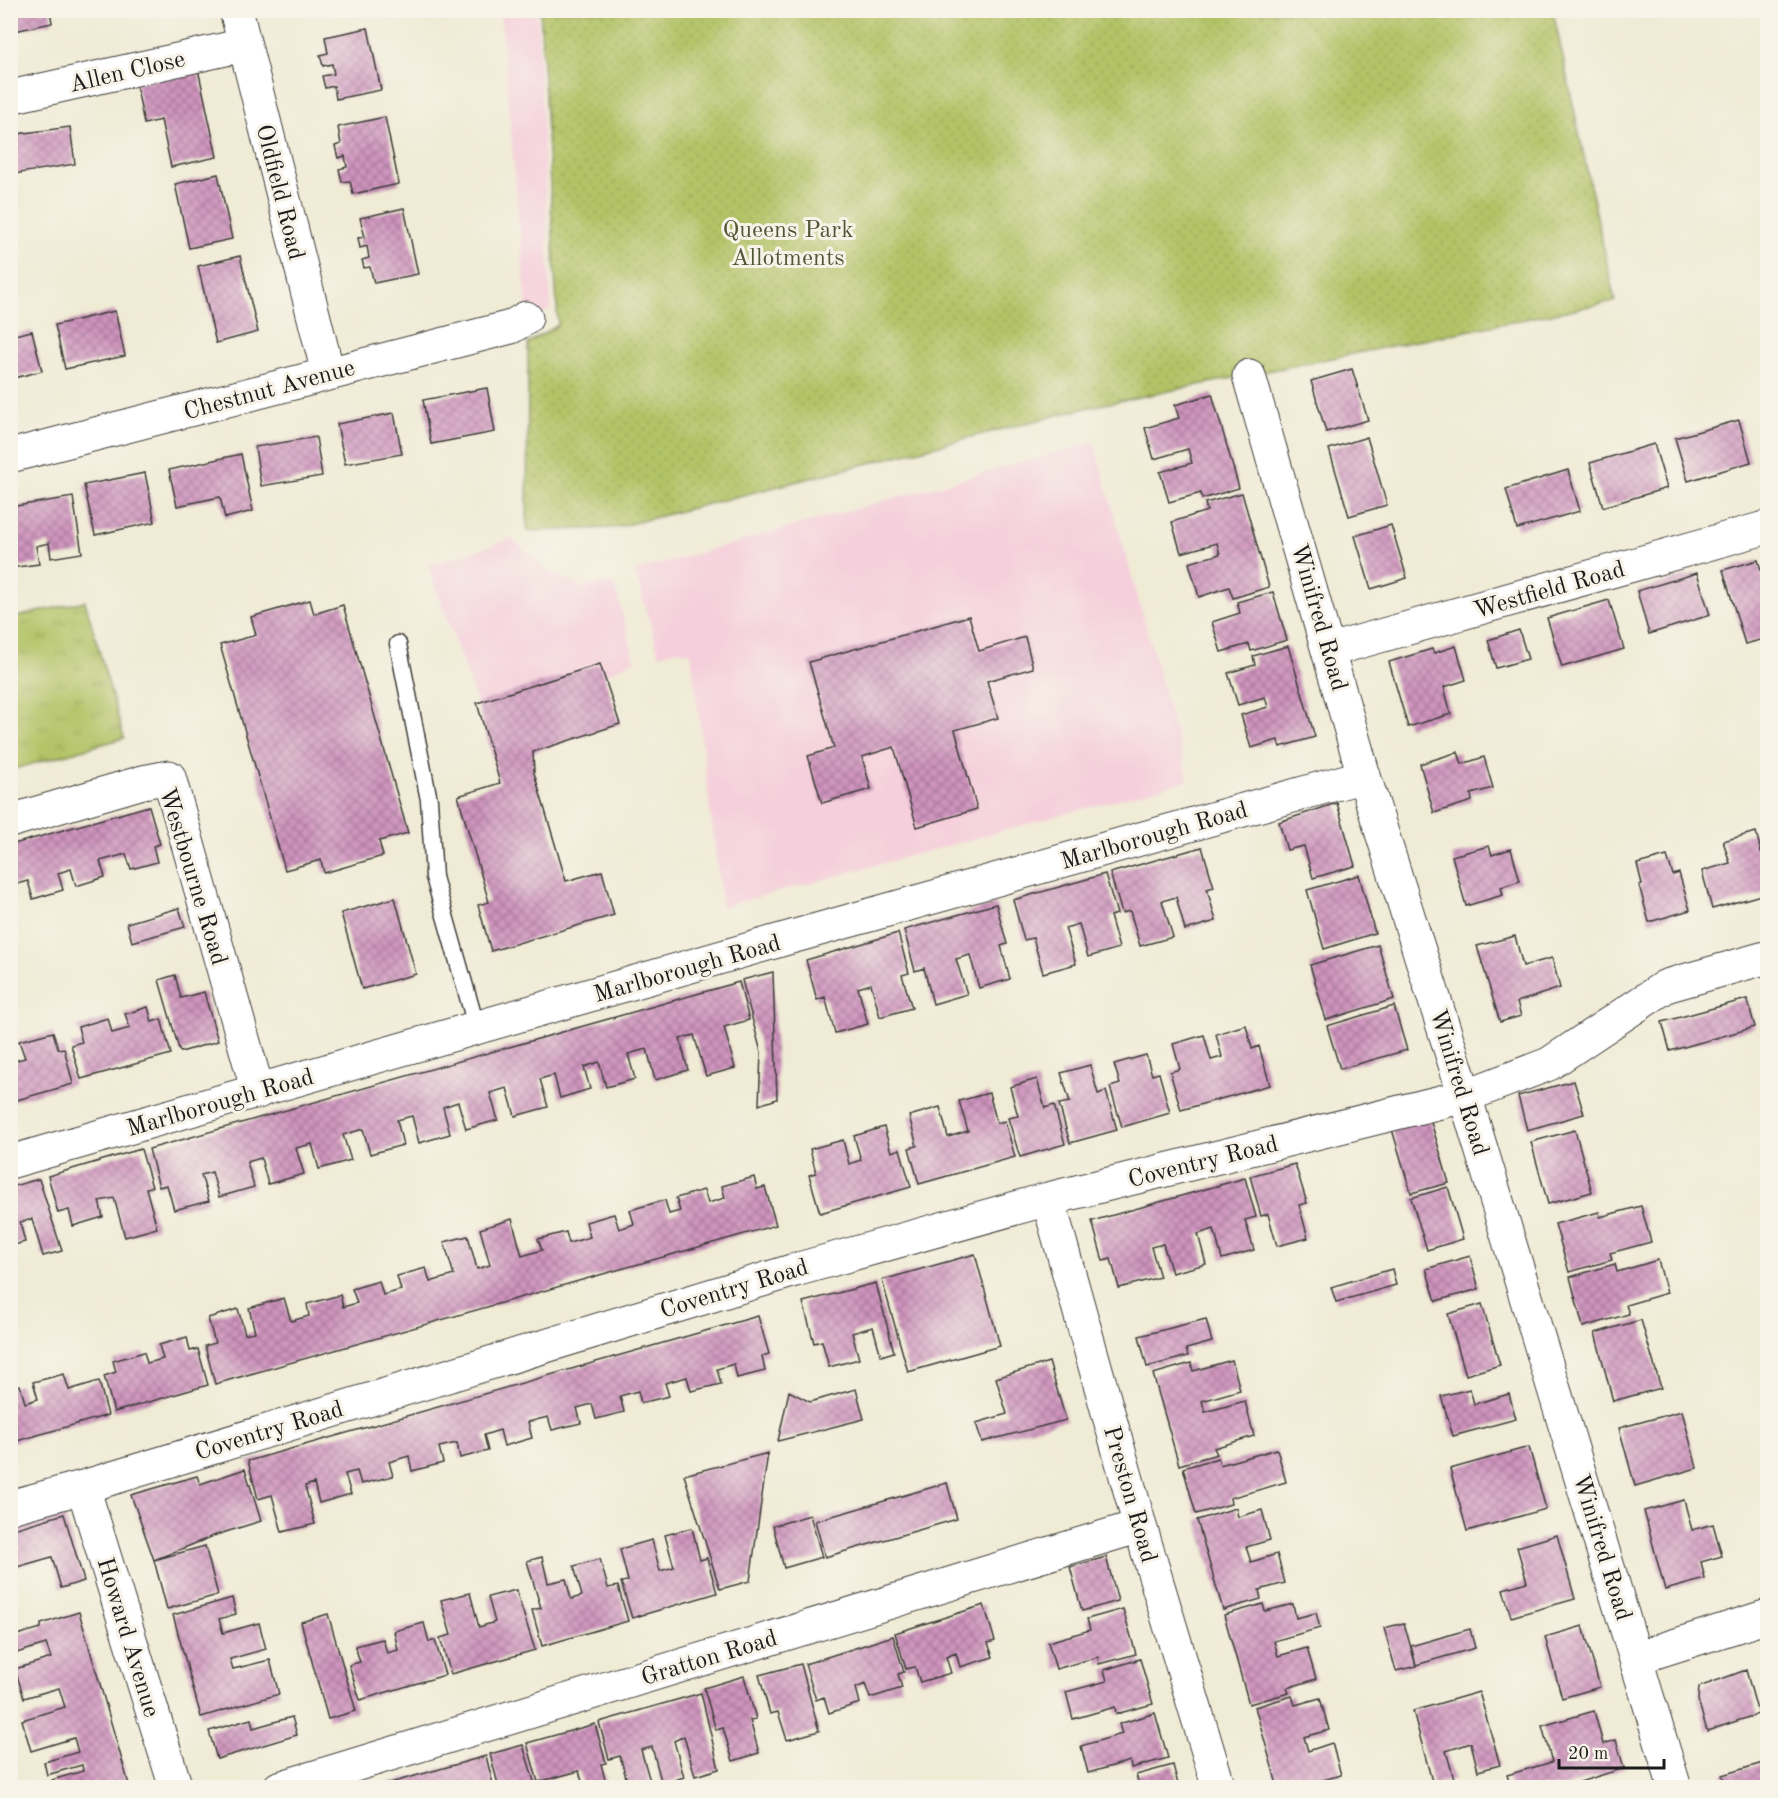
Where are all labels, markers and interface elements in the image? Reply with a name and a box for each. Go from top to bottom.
street label: Allen Close [67,48,188,98]
street label: Oldfield Road [251,122,307,263]
park label: Queens Park Allotments [722,219,854,271]
street label: Chestnut Avenue [181,357,358,425]
street label: Winifred Road [1286,541,1351,694]
street label: Westfield Road [1471,558,1628,624]
street label: Westbourne Road [154,785,230,968]
street label: Marlborough Road [1058,799,1251,875]
street label: Marlborough Road [591,932,784,1008]
street label: Winifred Road [1424,1006,1492,1159]
street label: Marlborough Road [124,1066,317,1142]
street label: Coventry Road [1126,1133,1281,1193]
street label: Coventry Road [658,1256,812,1324]
street label: Coventry Road [193,1398,347,1466]
street label: Preston Road [1098,1423,1160,1566]
street label: Winifred Road [1567,1471,1635,1624]
street label: Howard Avenue [91,1555,163,1720]
street label: Gratton Road [639,1627,780,1691]
scale bar [1559,1732,1664,1770]
text: 20 m [1568,1745,1608,1763]

